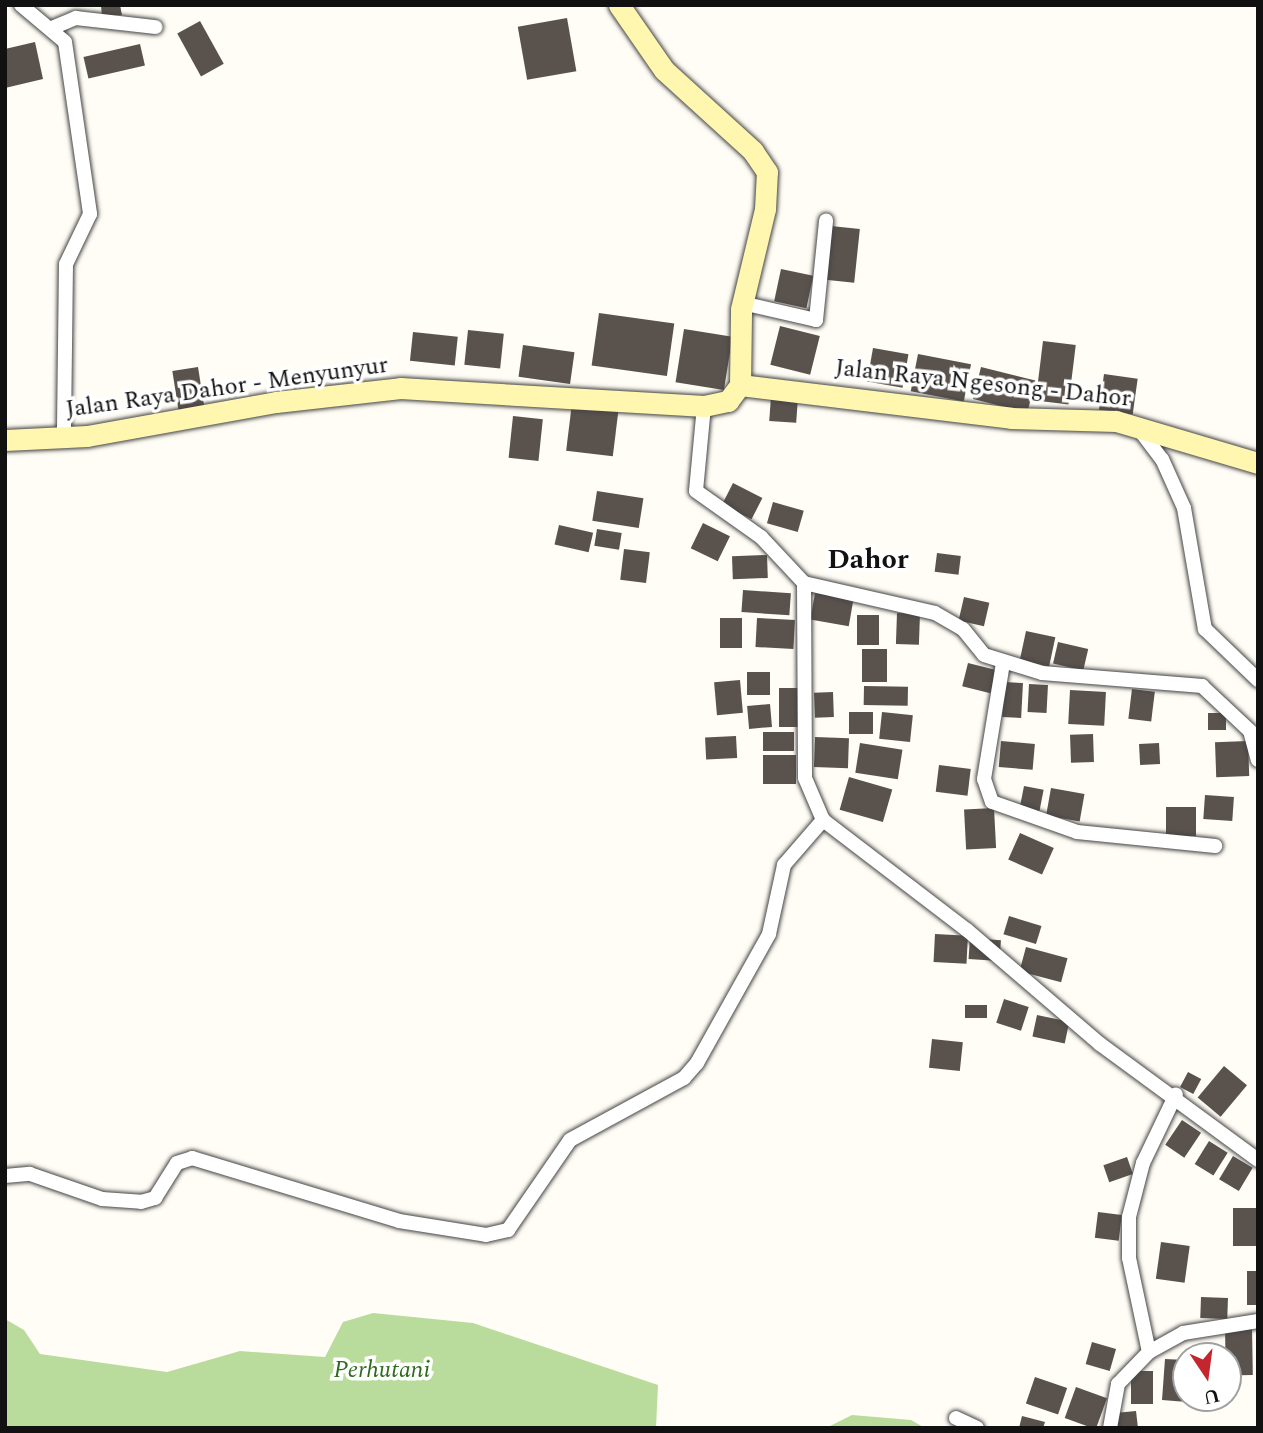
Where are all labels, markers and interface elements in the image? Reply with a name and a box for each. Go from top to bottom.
street label: Jalan Raya Dahor - Menyunyur [64,351,390,425]
street label: Jalan Raya Ngesong - Dahor [834,354,1132,414]
district label: Dahor [827,543,909,577]
north arrow [1172,1342,1242,1412]
park label: Perhutani [334,1357,430,1385]
text: U [1200,1380,1222,1412]

